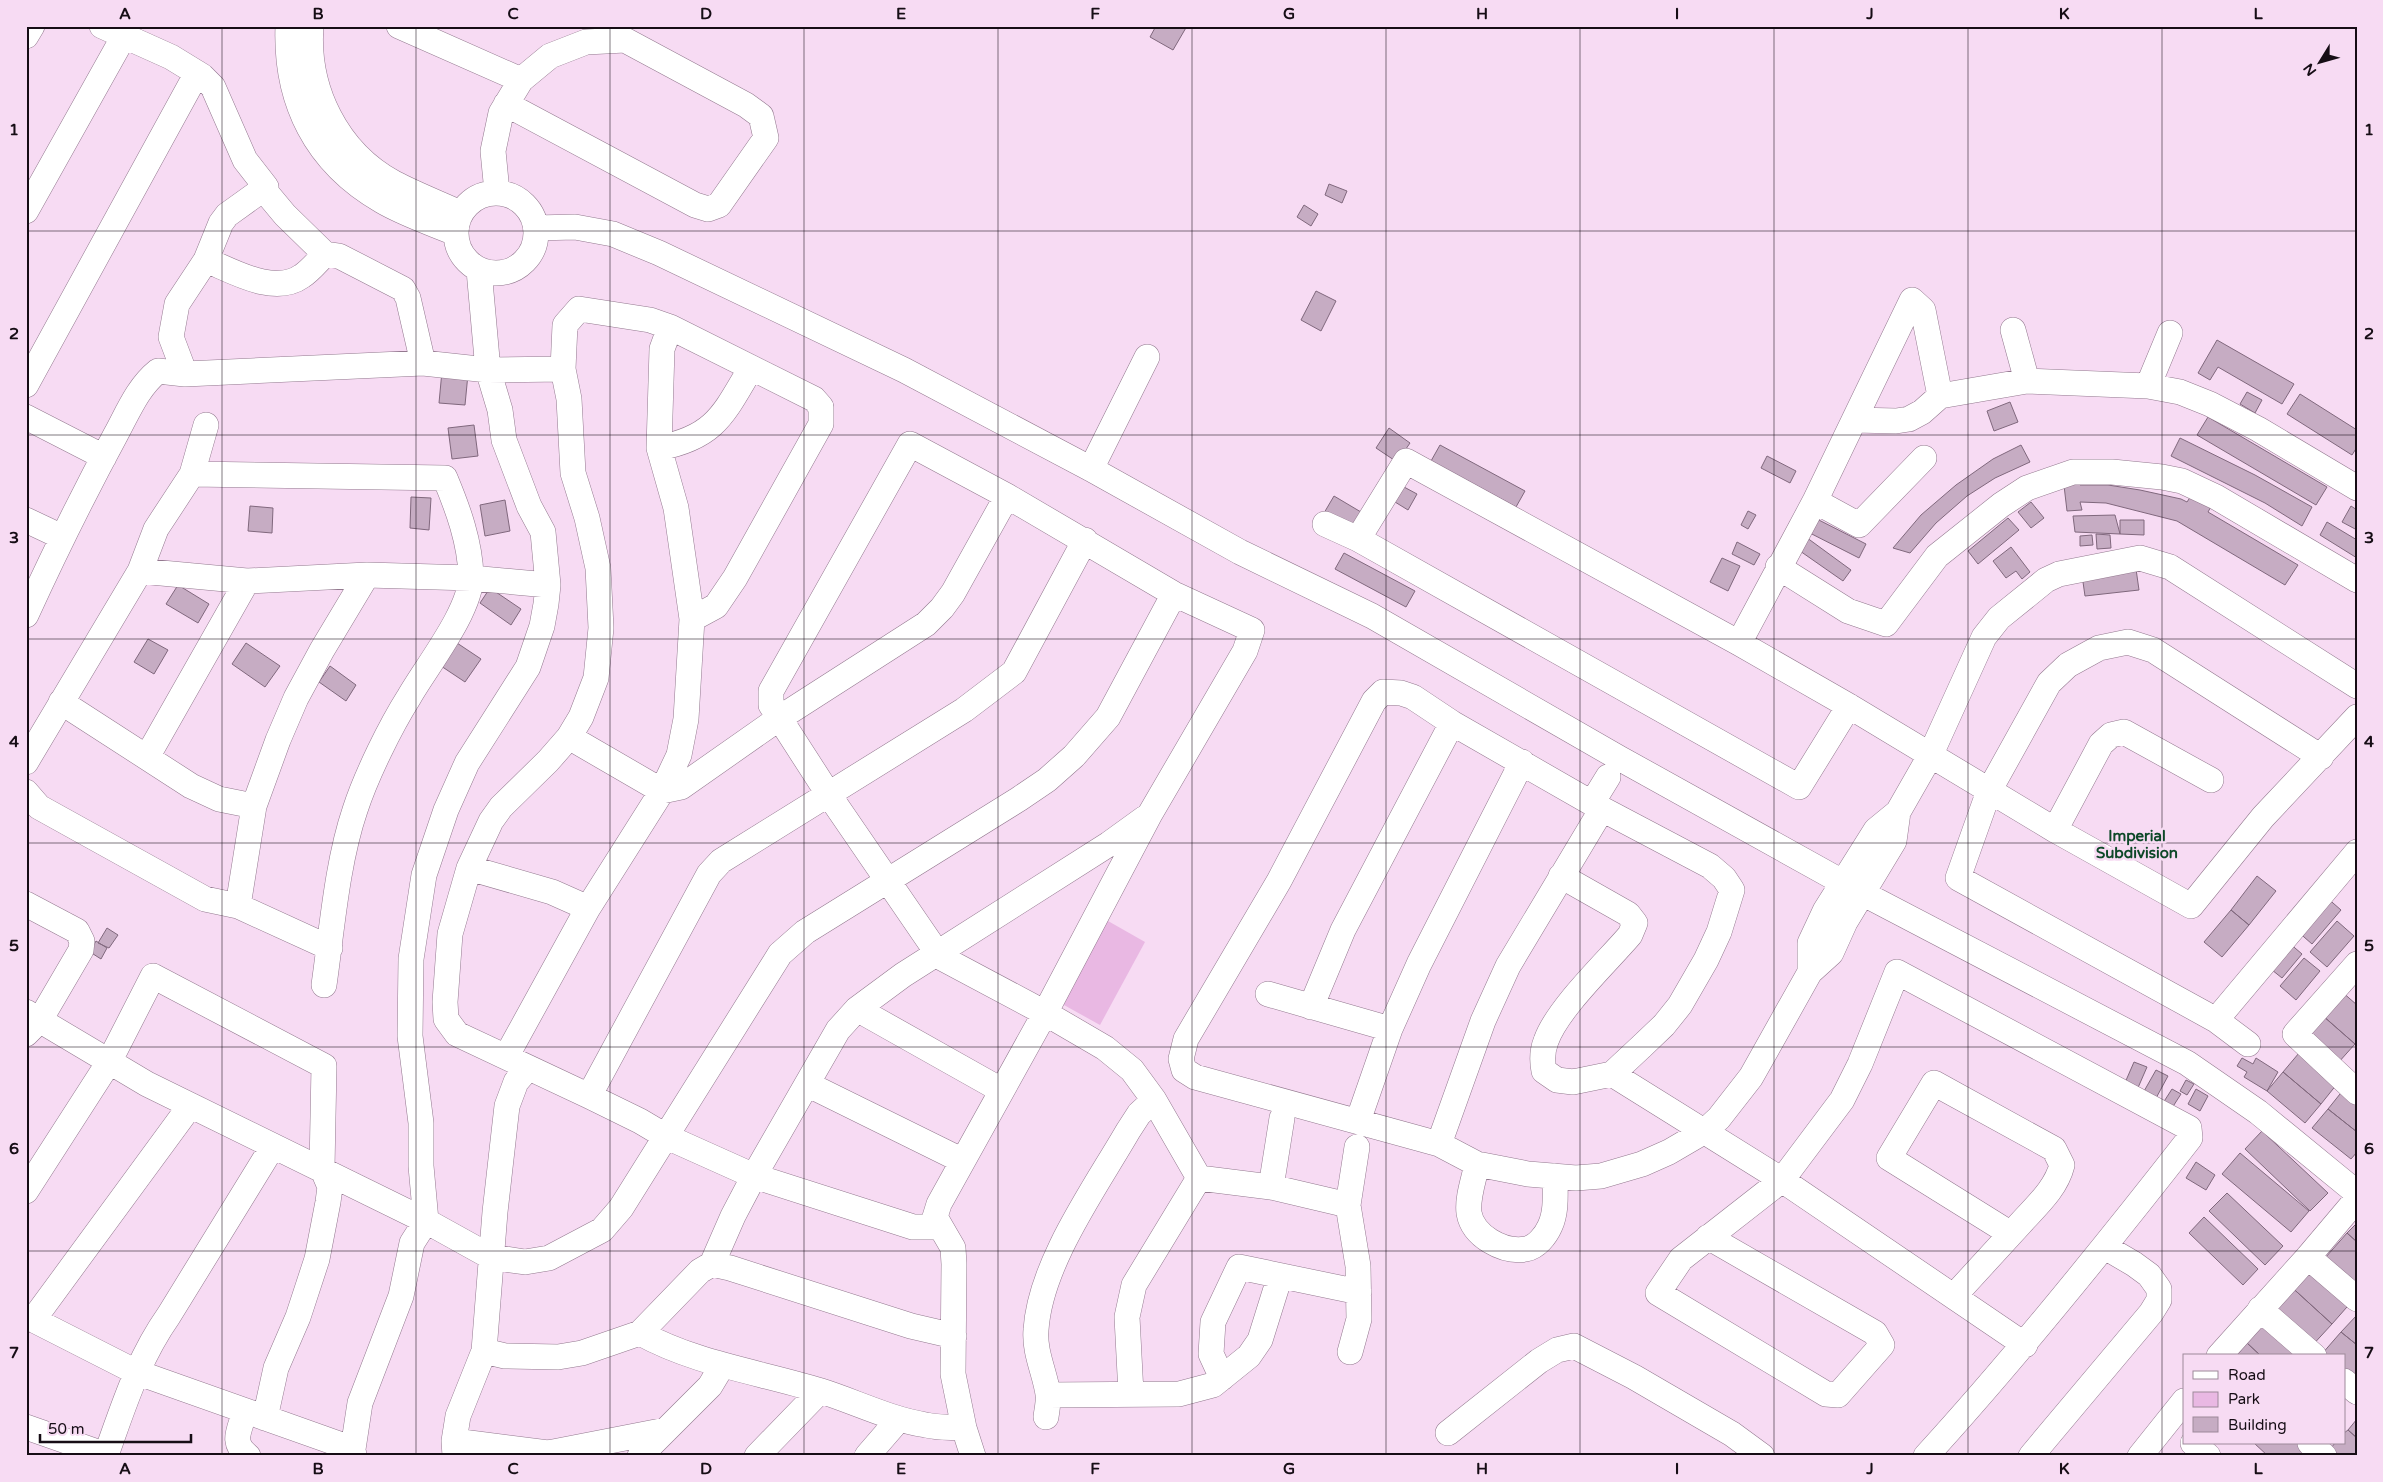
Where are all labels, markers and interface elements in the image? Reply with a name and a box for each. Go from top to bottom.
text: A [119,4,131,24]
text: B [312,4,324,24]
text: C [507,4,519,24]
text: D [700,4,712,24]
text: E [896,4,906,24]
text: F [1090,4,1100,24]
text: G [1283,4,1295,24]
text: H [1476,4,1488,24]
text: I [1675,4,1679,24]
text: J [1865,4,1874,24]
text: K [2059,4,2070,24]
text: L [2253,4,2263,24]
north arrow [2296,38,2346,88]
text: N [2300,60,2320,79]
text: 1 [9,120,19,140]
text: 1 [2364,120,2374,140]
text: 2 [9,324,19,344]
text: 2 [2364,324,2374,344]
text: 3 [9,528,19,548]
text: 3 [2364,528,2374,548]
text: 4 [9,732,19,752]
text: 4 [2364,732,2374,752]
district label: Imperial Subdivision [2096,827,2178,862]
text: 5 [9,936,19,956]
text: 5 [2364,936,2374,956]
text: 6 [9,1139,19,1159]
text: 6 [2364,1139,2374,1159]
text: 7 [9,1343,19,1363]
text: 7 [2364,1343,2374,1363]
legend [2183,1354,2346,1444]
text: Road [2228,1366,2266,1384]
text: Park [2228,1390,2260,1408]
scale bar [40,1412,191,1444]
text: Building [2228,1416,2287,1434]
text: 50 m [48,1420,85,1438]
text: A [119,1459,131,1479]
text: B [312,1459,324,1479]
text: C [507,1459,519,1479]
text: D [700,1459,712,1479]
text: E [896,1459,906,1479]
text: F [1090,1459,1100,1479]
text: G [1283,1459,1295,1479]
text: H [1476,1459,1488,1479]
text: I [1675,1459,1679,1479]
text: J [1865,1459,1874,1479]
text: K [2059,1459,2070,1479]
text: L [2253,1459,2263,1479]

